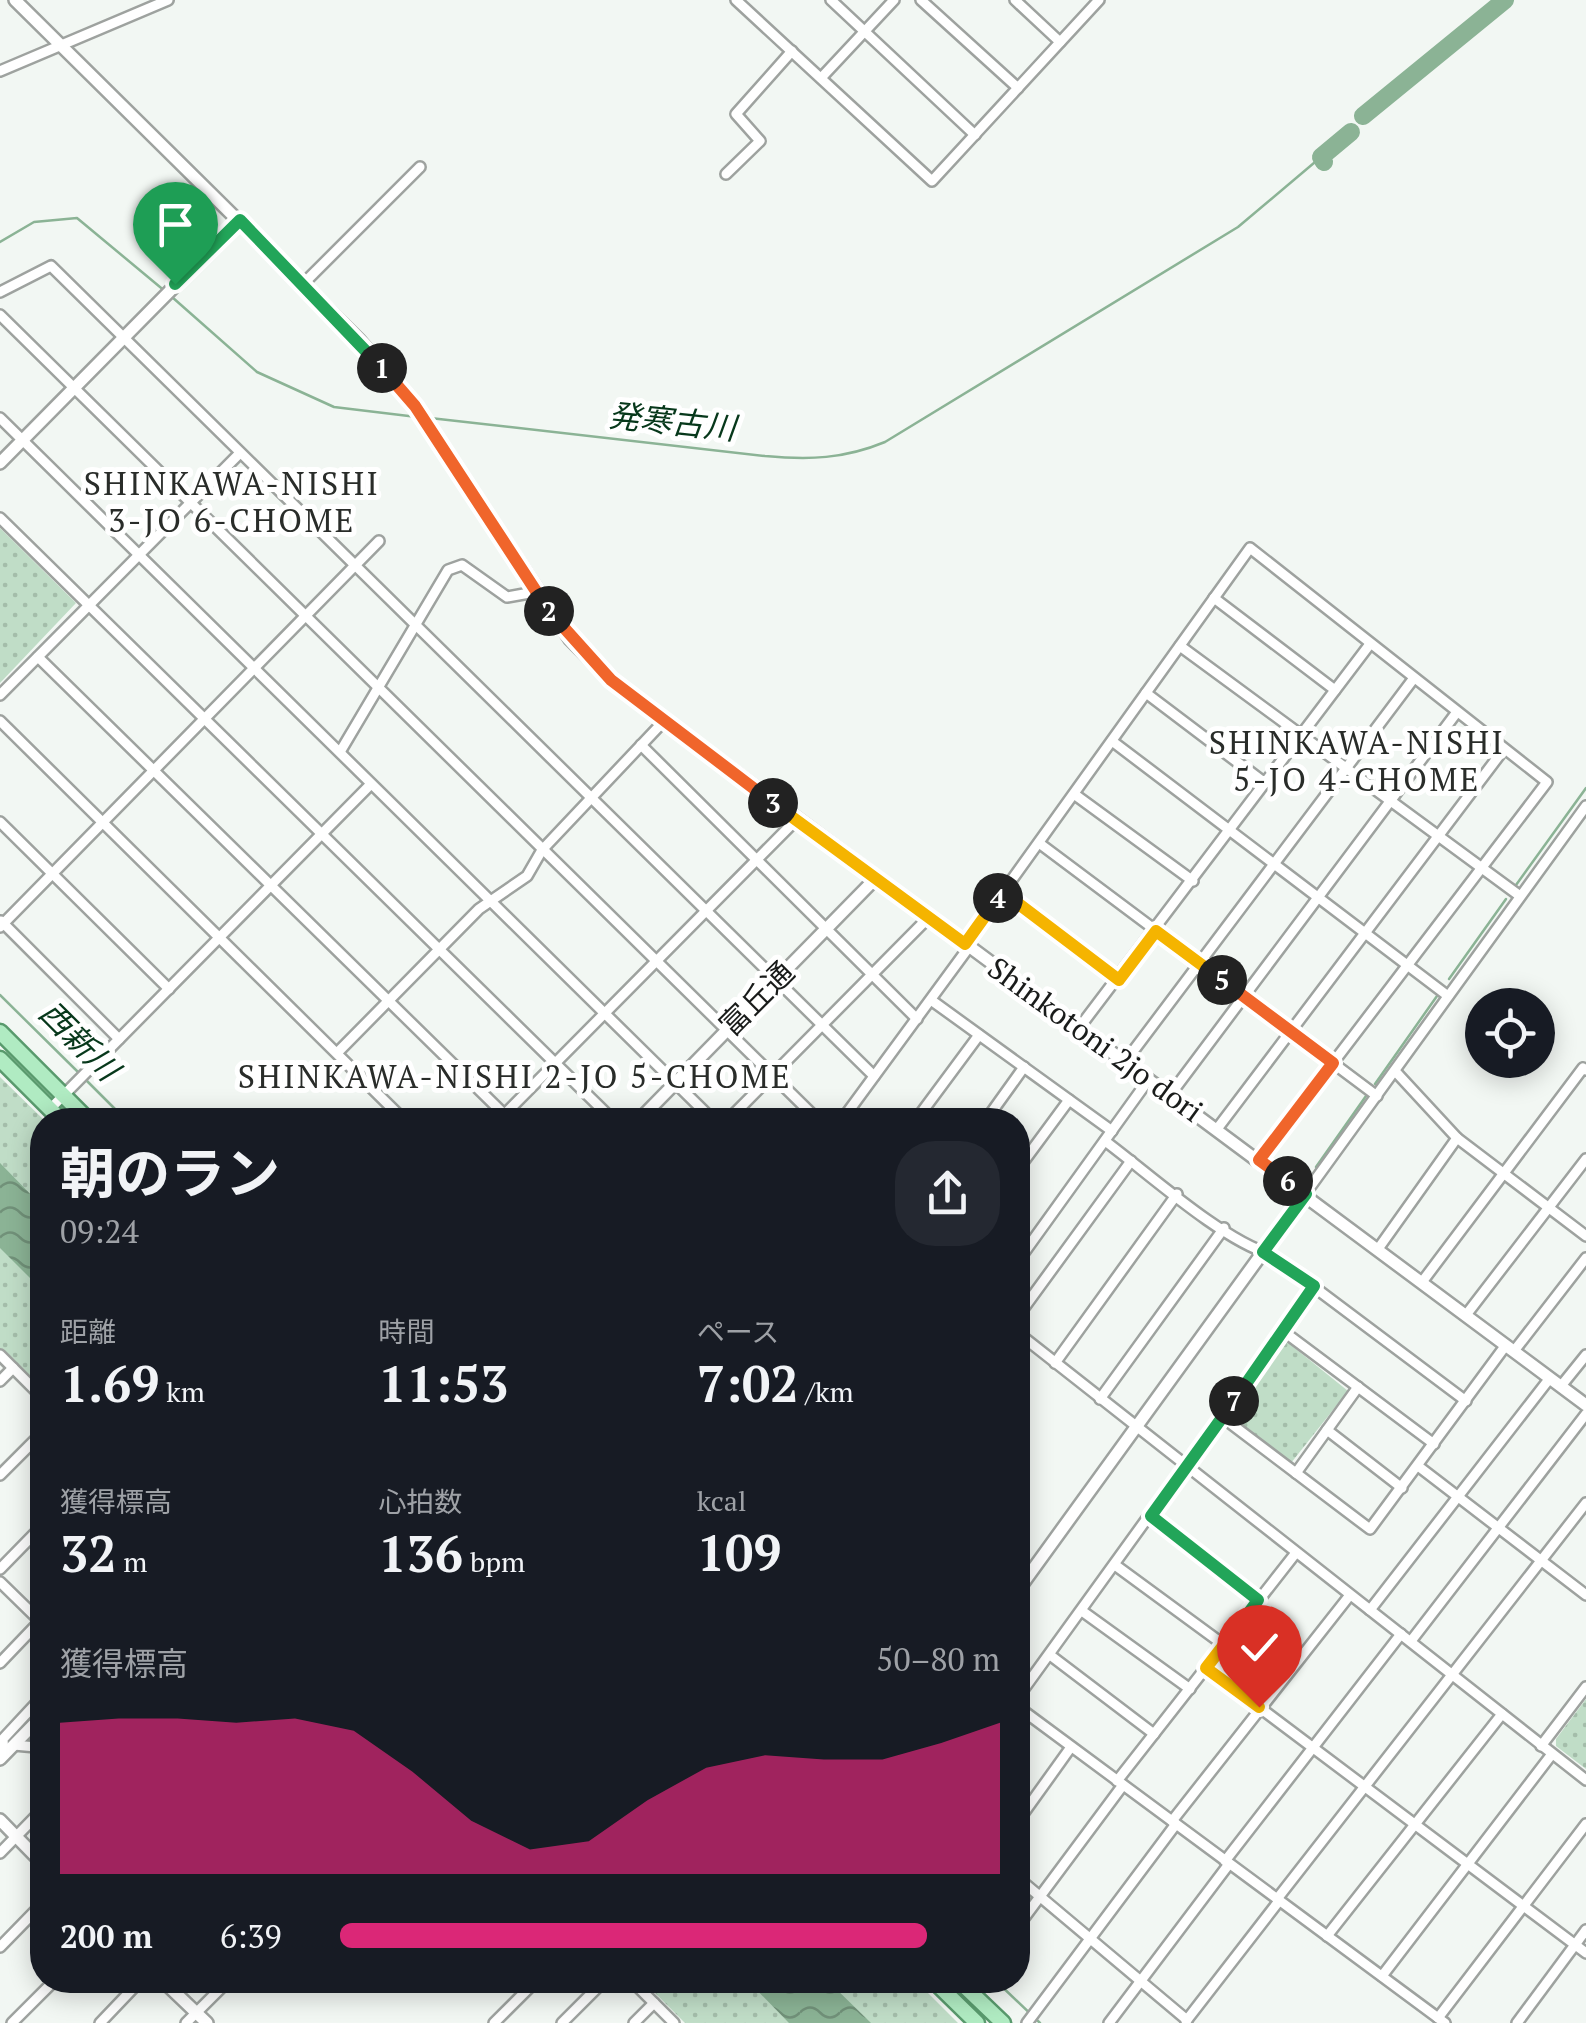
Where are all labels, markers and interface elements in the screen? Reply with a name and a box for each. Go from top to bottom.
pin [133,182,218,285]
icon: arrive [148,197,203,252]
pin: 1 [357,343,407,393]
text: 1 [374,349,390,386]
water label: 発寒古川 [606,393,741,449]
district label: SHINKAWA-NISHI 3-JO 6-CHOME [84,462,380,541]
pin: 2 [524,586,574,636]
text: 2 [541,592,557,629]
district label: SHINKAWA-NISHI 5-JO 4-CHOME [1209,721,1505,800]
pin: 3 [748,778,798,828]
text: 3 [765,784,781,821]
pin: 4 [973,873,1023,923]
text: 4 [990,879,1006,916]
street label: Shinkotoni 2jo dori [980,948,1211,1131]
street label: 富丘通 [710,952,802,1044]
pin: 5 [1197,955,1247,1005]
text: 5 [1214,961,1230,998]
map controls [1465,988,1555,1078]
button: locate [1465,988,1555,1078]
water label: 西新川 [31,991,131,1091]
district label: SHINKAWA-NISHI 2-JO 5-CHOME [238,1055,792,1097]
text: 朝のラン [60,1136,280,1209]
button: share [895,1141,1000,1246]
pin: 6 [1263,1156,1313,1206]
text: 6 [1280,1162,1296,1199]
text: 09:24 [60,1210,139,1252]
text: 距離 [60,1313,116,1350]
text: 時間 [378,1313,434,1350]
text: ペース [697,1313,779,1350]
text: 1.69 [60,1350,160,1416]
text: 11:53 [378,1350,508,1416]
text: 7:02 [697,1350,799,1416]
text: km [160,1373,205,1410]
text: /km [799,1373,854,1410]
pin: 7 [1209,1376,1259,1426]
text: 7 [1226,1382,1242,1419]
text: kcal [697,1482,746,1519]
text: 獲得標高 [60,1483,172,1520]
text: 心拍数 [378,1483,462,1520]
text: 109 [697,1519,781,1585]
text: 32 [60,1520,117,1586]
text: 136 [378,1520,463,1586]
text: m [117,1543,147,1580]
text: bpm [463,1543,525,1580]
pin [1217,1605,1302,1708]
icon: check [1232,1620,1287,1675]
text: 50–80 m [876,1638,1000,1680]
text: 獲得標高 [60,1642,188,1684]
text: 200 m [60,1915,152,1957]
text: 6:39 [220,1915,282,1957]

